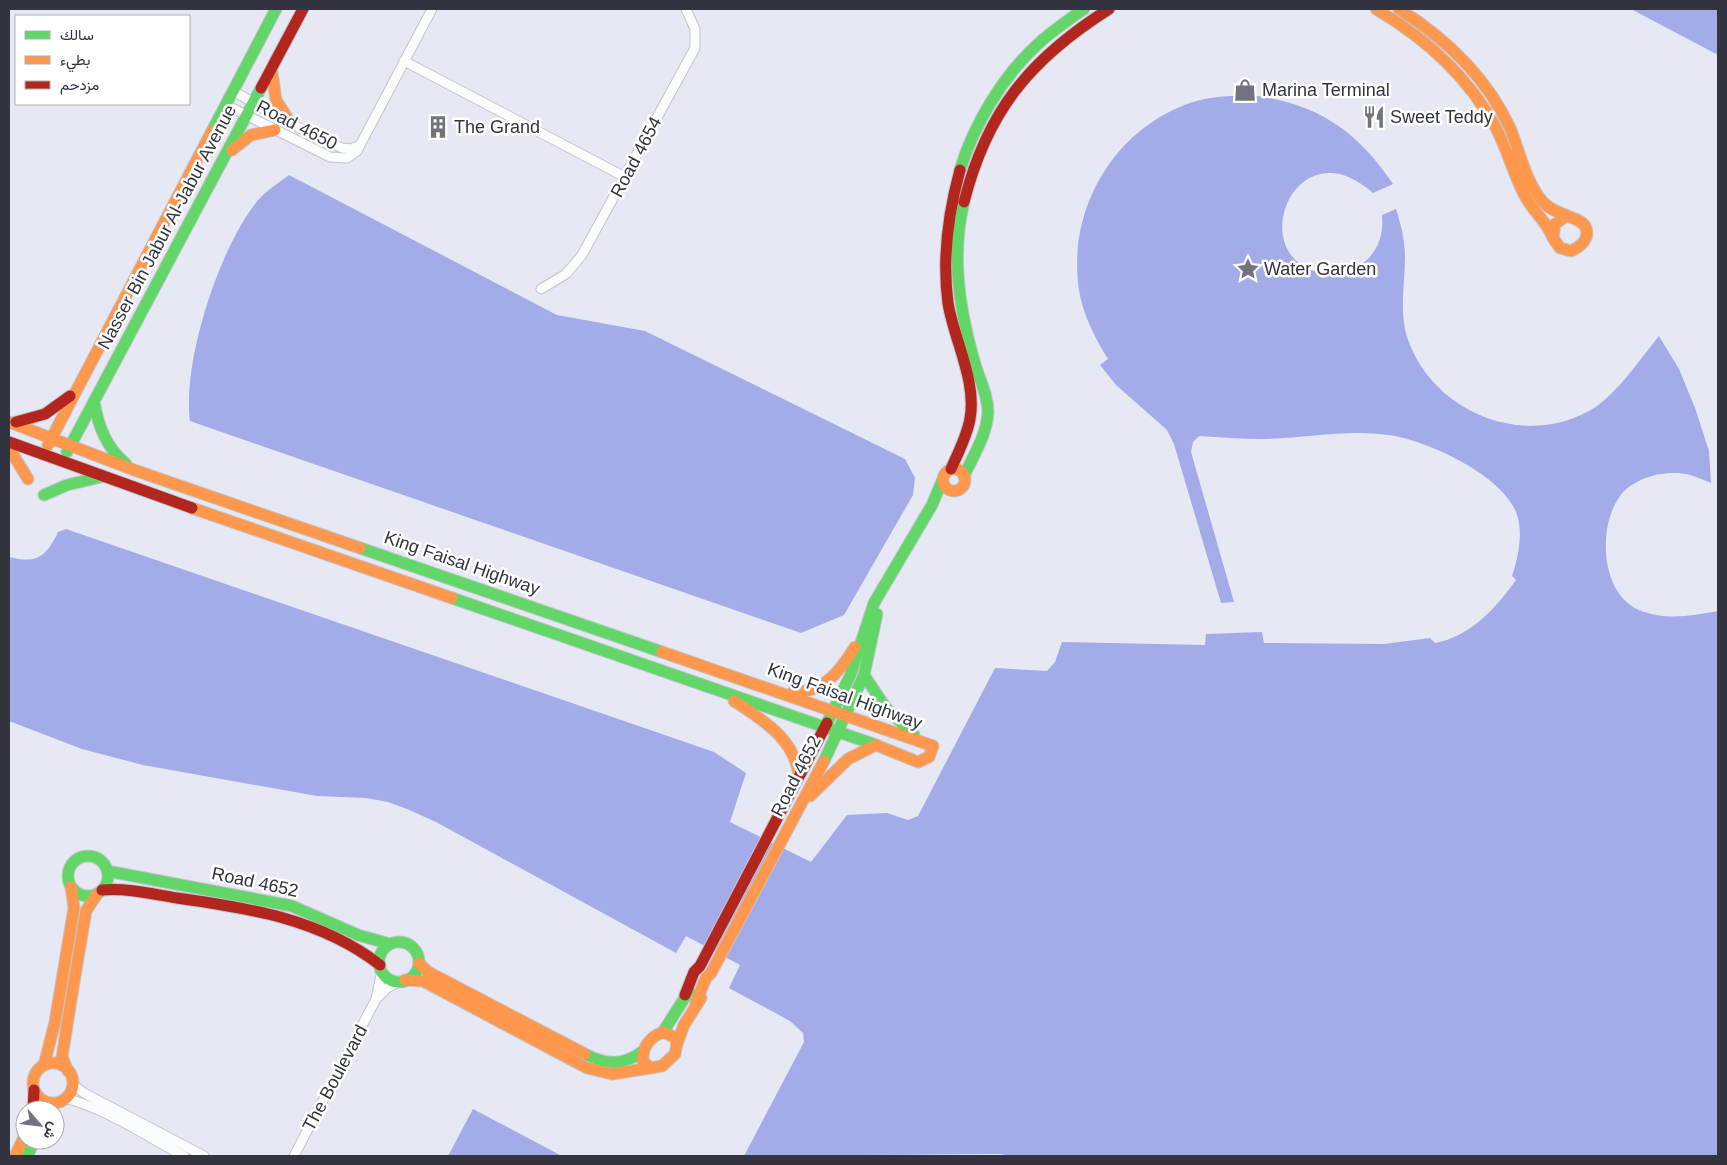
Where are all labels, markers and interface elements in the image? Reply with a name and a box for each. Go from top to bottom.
legend [15,15,190,105]
text: سالك [60,26,94,43]
text: بطيء [60,51,90,73]
text: مزدحم [60,76,99,95]
shop icon: Marina Terminal [1232,77,1258,103]
place label: Marina Terminal [1262,80,1390,100]
street label: Road 4650 [253,96,341,154]
street label: Nasser Bin Jabur Al-Jabur Avenue [94,101,240,353]
restaurant icon: Sweet Teddy [1361,104,1387,130]
place label: Sweet Teddy [1390,107,1493,127]
street label: Road 4654 [606,113,666,201]
building icon: The Grand [425,114,451,140]
place label: The Grand [454,117,540,137]
place icon: Water Garden [1235,256,1261,282]
place label: Water Garden [1264,259,1376,279]
street label: King Faisal Highway [382,527,542,599]
street label: King Faisal Highway [765,659,925,733]
street label: Road 4652 [767,732,825,820]
street label: Road 4652 [210,863,300,901]
street label: The Boulevard [299,1022,371,1134]
north arrow [15,1100,65,1150]
text: ش [40,1119,62,1142]

